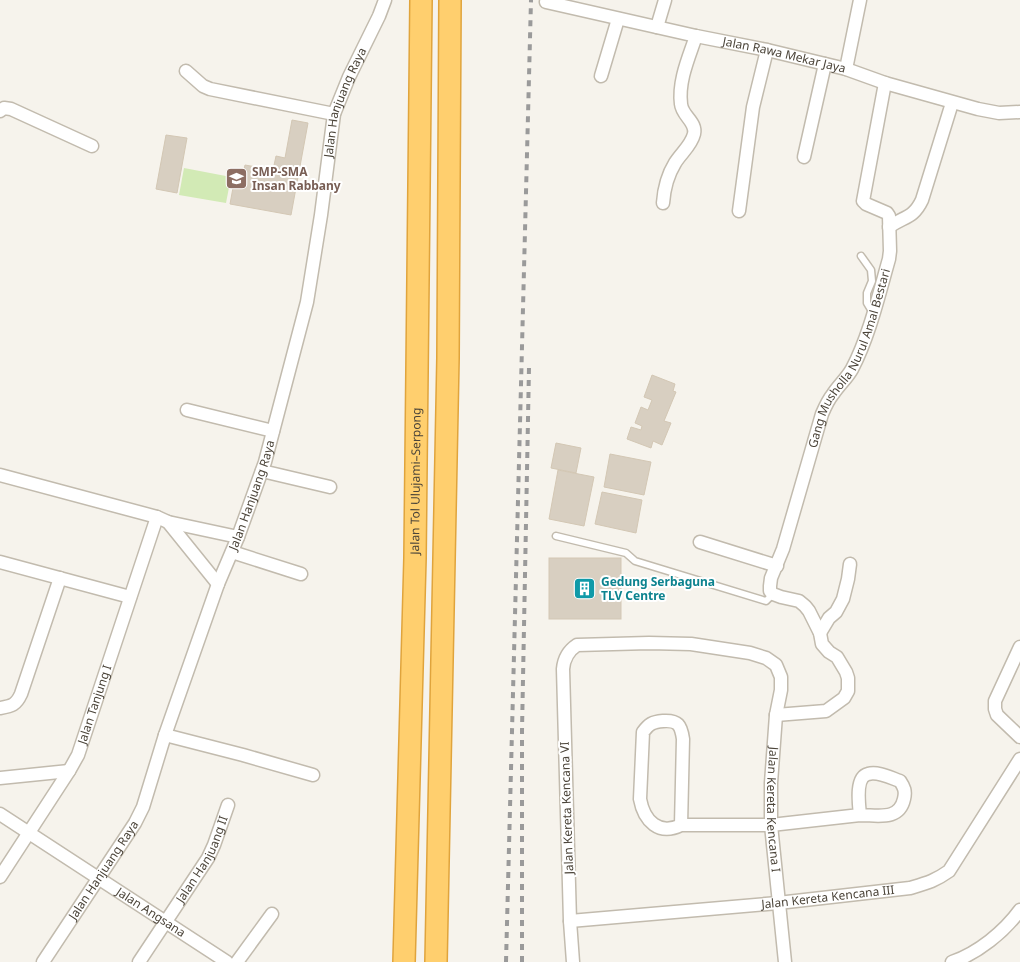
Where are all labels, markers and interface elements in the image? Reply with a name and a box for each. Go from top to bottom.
street label: Jalan Rawa Mekar Jaya [720,32,848,77]
street label: Jalan Hanjuang Raya [319,44,370,160]
place label: SMP-SMA Insan Rabbany [252,163,341,194]
school or university icon: SMP-SMA Insan Rabbany [224,167,248,191]
street label: Gang Musholla Nurul Amal Bestari [804,267,894,450]
street label: Jalan Tol Ulujami–Serpong [406,408,425,556]
street label: Jalan Hanjuang Raya [224,438,278,554]
place label: Gedung Serbaguna TLV Centre [601,573,715,604]
building icon: Gedung Serbaguna TLV Centre [573,577,597,601]
street label: Jalan Tanjung I [73,662,115,747]
street label: Jalan Kereta Kencana VI [556,741,577,876]
street label: Jalan Kereta Kencana I [763,745,785,873]
street label: Jalan Hanjuang II [171,813,232,907]
street label: Jalan Hanjuang Raya [64,817,142,924]
street label: Jalan Kereta Kencana III [760,881,895,913]
street label: Jalan Angsana [112,883,189,941]

